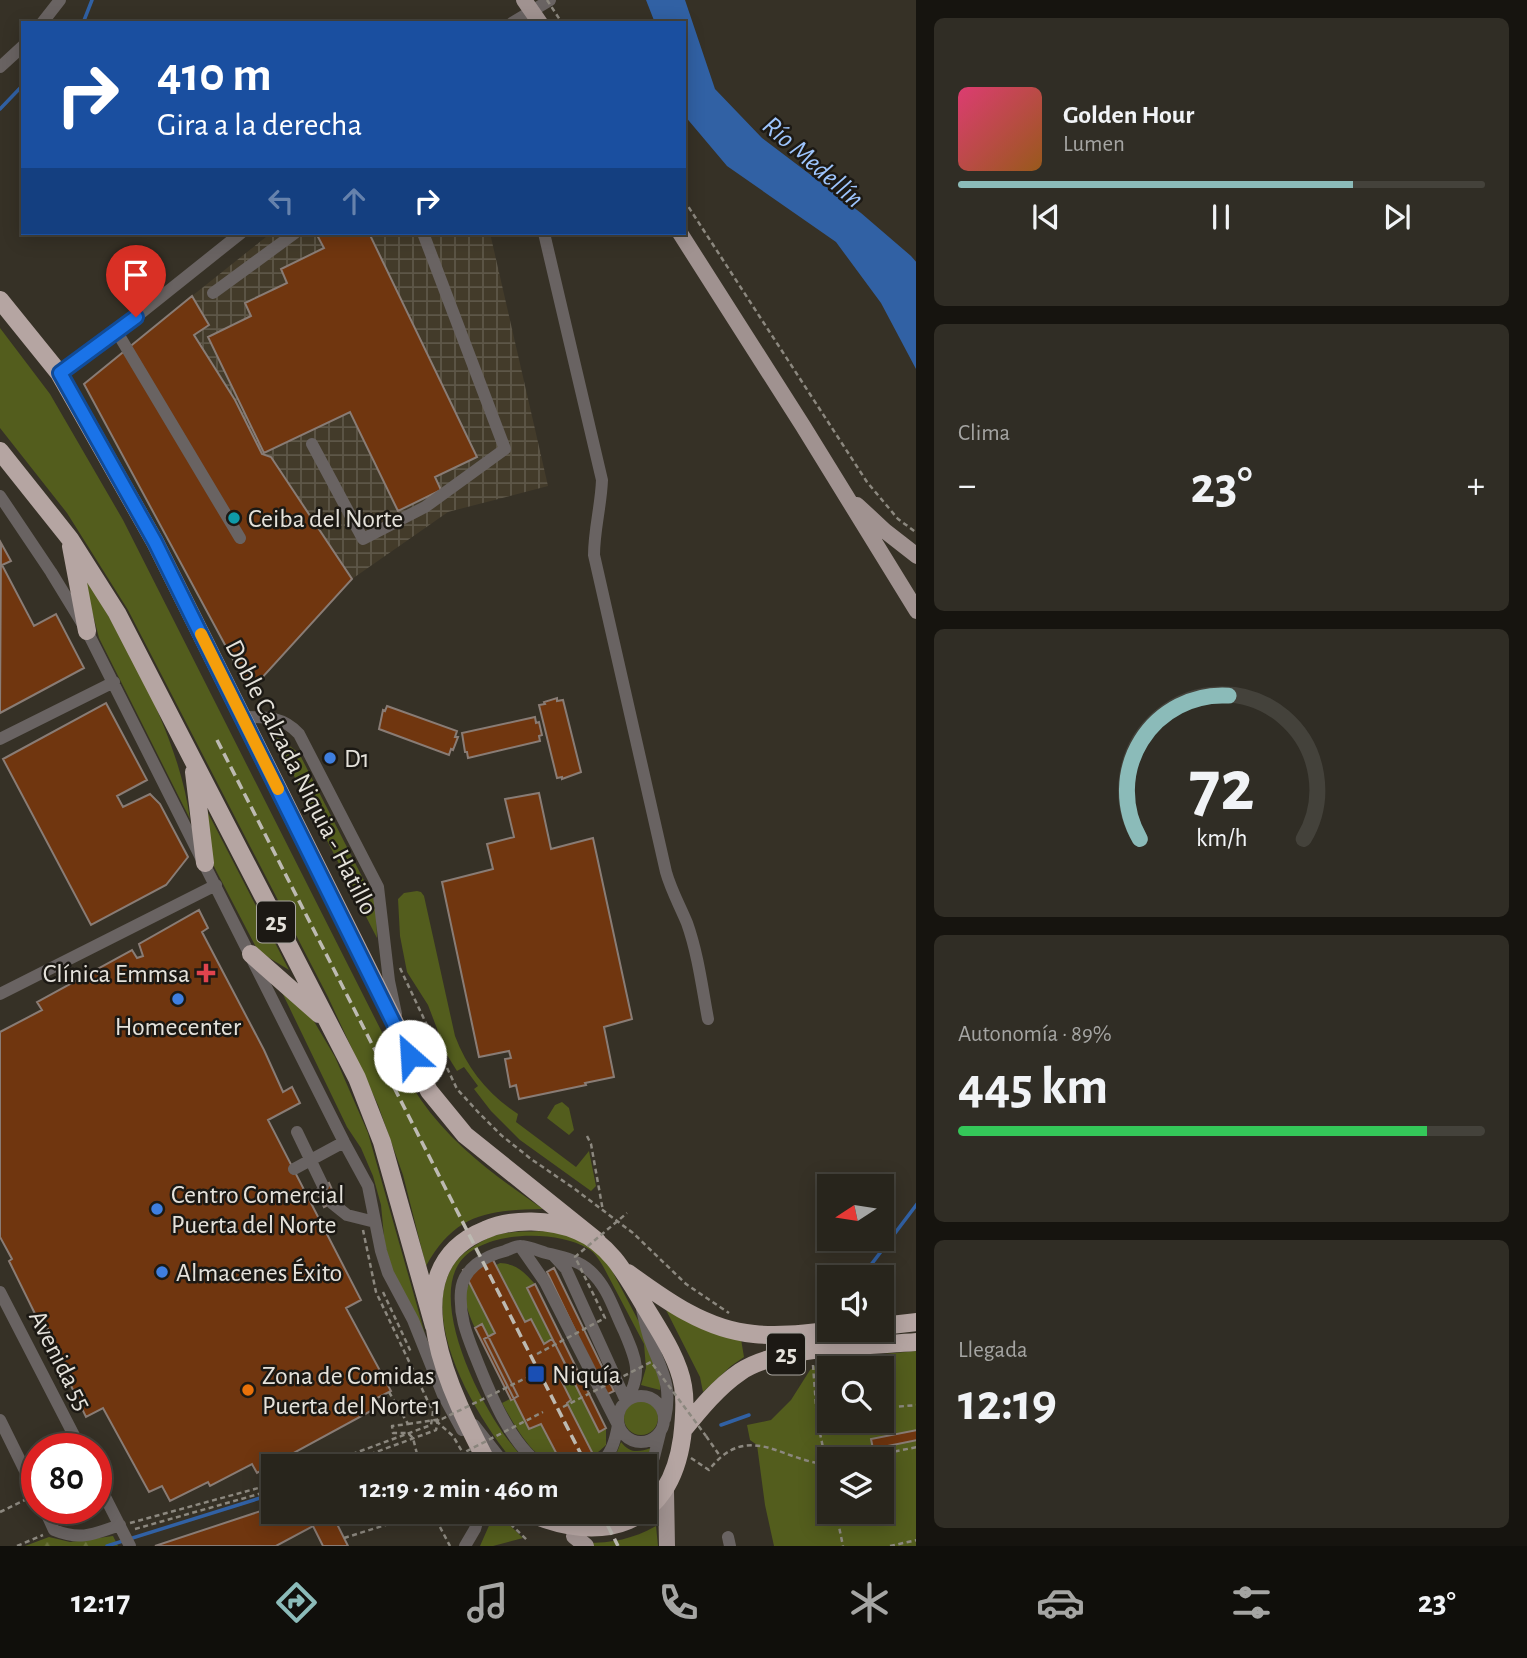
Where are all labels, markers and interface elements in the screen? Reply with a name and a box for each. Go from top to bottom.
icon: right [42,49,133,140]
text: 410 m [157,51,272,100]
text: Golden Hour [1063,102,1194,128]
text: Gira a la derecha [157,109,362,141]
water label: Río Medellín [757,111,869,214]
text: Lumen [1063,133,1125,156]
icon: left [262,182,300,220]
icon: ahead [335,182,373,220]
icon: right [408,182,446,220]
icon: previous [1027,198,1065,236]
icon: pause [1202,198,1240,236]
icon: next [1378,198,1416,236]
pin [106,245,166,317]
icon: arrive [117,256,155,294]
text: Clima [958,422,1010,445]
text: 23° [1190,460,1253,512]
text: − [958,467,976,505]
text: + [1467,467,1485,505]
place label: Ceiba del Norte [248,506,403,532]
marker: Ceiba del Norte [226,510,242,526]
street label: Doble Calzada Niquia - Hatillo [220,636,382,919]
place label: D1 [344,746,370,772]
marker: D1 [322,750,338,766]
text: 72 [1189,751,1254,824]
text: km/h [1196,826,1247,851]
road number: 25 [257,902,295,942]
place label: Clínica Emmsa [43,961,190,987]
marker: Clínica Emmsa [196,963,216,983]
marker: Homecenter [170,991,186,1007]
place label: Homecenter [115,1014,242,1040]
position arrow [373,1019,447,1093]
text: Autonomía · 89% [958,1023,1112,1046]
text: 445 km [958,1061,1108,1113]
north arrow [817,1174,894,1251]
map controls [817,1174,894,1524]
place label: Centro Comercial Puerta del Norte [171,1182,345,1238]
marker: Centro Comercial Puerta del Norte [149,1201,165,1217]
place label: Almacenes Éxito [176,1258,342,1286]
marker: Almacenes Éxito [154,1264,170,1280]
button: sound [817,1265,894,1342]
street label: Avenida 55 [24,1306,96,1415]
road number: 25 [767,1334,805,1374]
text: Llegada [958,1339,1028,1362]
button: search [817,1356,894,1433]
place label: Niquía [552,1362,621,1388]
place label: Zona de Comidas Puerta del Norte 1 [262,1363,441,1419]
marker: Niquía [526,1364,546,1384]
text: 12:19 [958,1377,1057,1429]
marker: Zona de Comidas Puerta del Norte 1 [240,1382,256,1398]
speed limit sign: 80 [21,1433,112,1524]
button: layers [817,1447,894,1524]
text: 12:19 · 2 min · 460 m [360,1476,558,1502]
icon: directions [272,1578,321,1627]
icon: music [463,1578,512,1627]
icon: phone [654,1578,703,1627]
icon: climate [845,1578,894,1627]
icon: car [1036,1578,1085,1627]
icon: filters [1227,1578,1276,1627]
text: 12:17 [71,1586,130,1618]
text: 23° [1418,1586,1456,1618]

